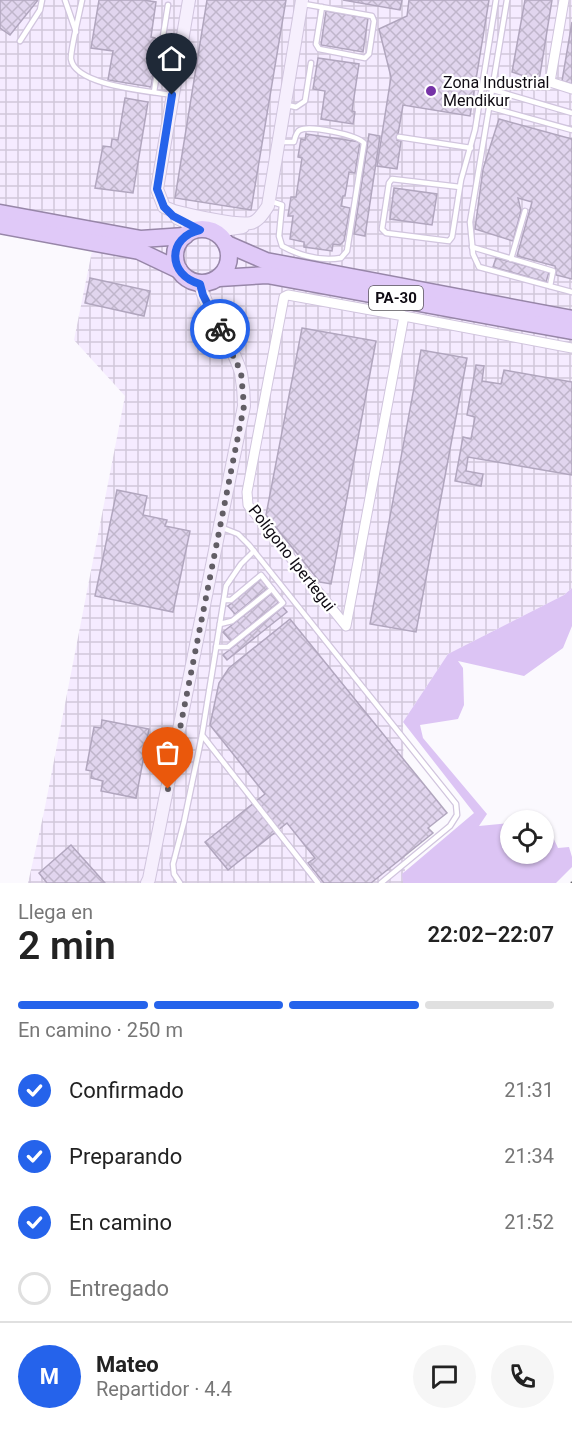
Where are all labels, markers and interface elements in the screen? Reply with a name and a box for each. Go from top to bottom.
pin [146,33,197,95]
icon: home [155,42,188,75]
place label: Zona Industrial Mendikur [443,73,549,110]
marker: Zona Industrial Mendikur [424,84,438,98]
road number: PA-30 [369,286,423,310]
courier [190,299,250,359]
icon: bike [204,313,237,346]
street label: Polígono Ipertegui [244,501,340,615]
pin [142,727,193,789]
icon: bag [151,736,184,769]
map controls [500,810,554,864]
button: locate [500,810,554,864]
text: Llega en [18,900,93,924]
text: 22:02–22:07 [427,922,554,947]
text: 2 min [18,923,116,969]
text: En camino · 250 m [18,1018,183,1042]
icon: check [18,1074,51,1107]
text: Confirmado [69,1078,184,1103]
text: 21:31 [504,1078,554,1102]
icon: check [18,1140,51,1173]
text: Preparando [69,1144,182,1169]
text: 21:34 [504,1144,554,1168]
icon: check [18,1206,51,1239]
text: En camino [69,1210,172,1235]
text: 21:52 [504,1210,554,1234]
text: Entregado [69,1276,169,1301]
button: chat [413,1345,476,1408]
button: phone [491,1345,554,1408]
text: Mateo [96,1352,159,1377]
text: M [40,1364,59,1389]
text: Repartidor · 4.4 [96,1377,232,1401]

